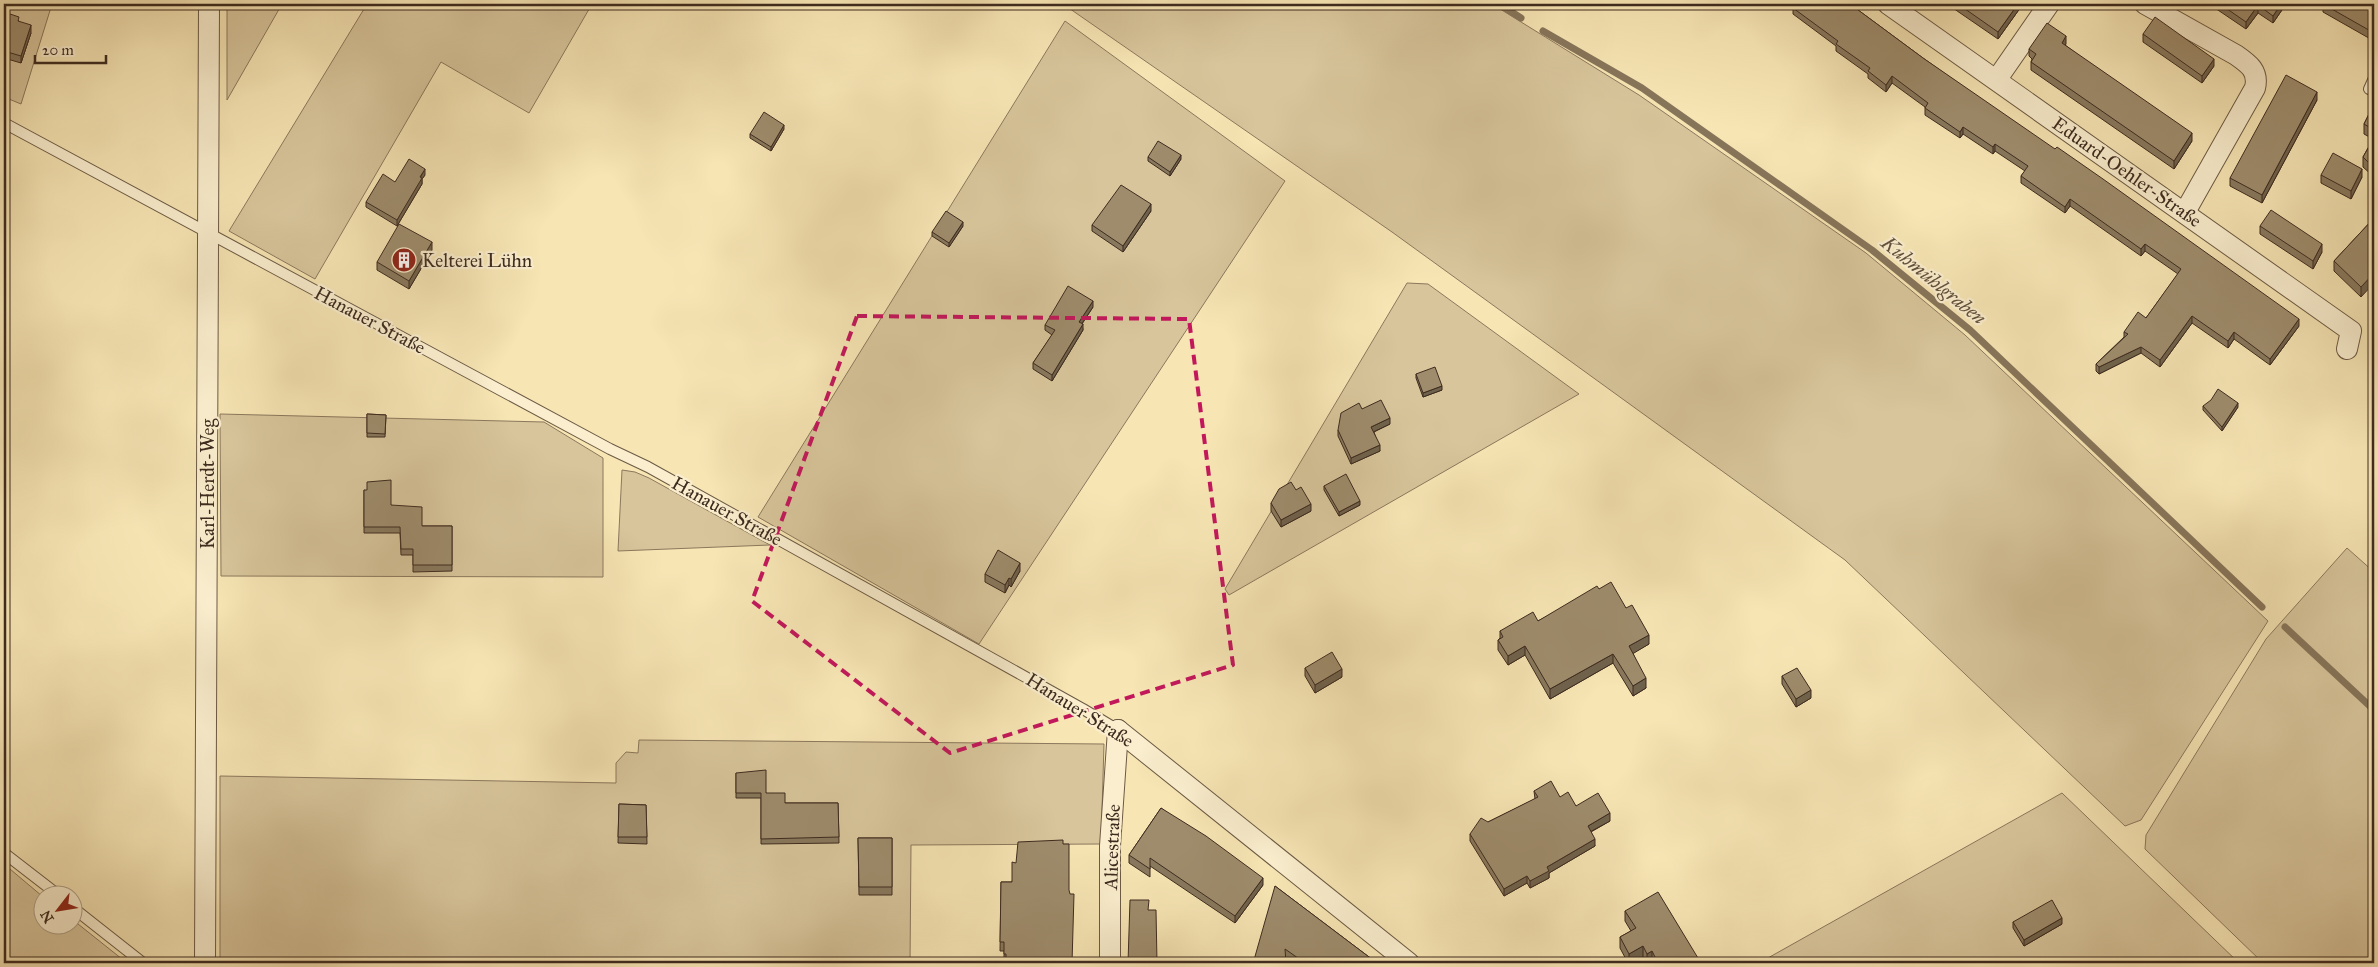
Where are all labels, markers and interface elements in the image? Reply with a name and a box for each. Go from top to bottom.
scale bar [35,32,106,64]
text: 20 m [42,41,74,59]
street label: Eduard-Oehler-Straße [2048,112,2206,232]
water label: Kuhmühlgraben [1876,230,1992,330]
building icon: Kelterei Lühn [391,247,417,273]
place label: Kelterei Lühn [422,249,532,272]
street label: Hanauer Straße [310,281,430,359]
street label: Karl-Herdt-Weg [196,419,220,549]
street label: Hanauer Straße [668,471,786,551]
street label: Hanauer Straße [1022,668,1138,752]
street label: Alicestraße [1099,804,1125,891]
north arrow [32,884,82,934]
text: N [37,907,58,926]

